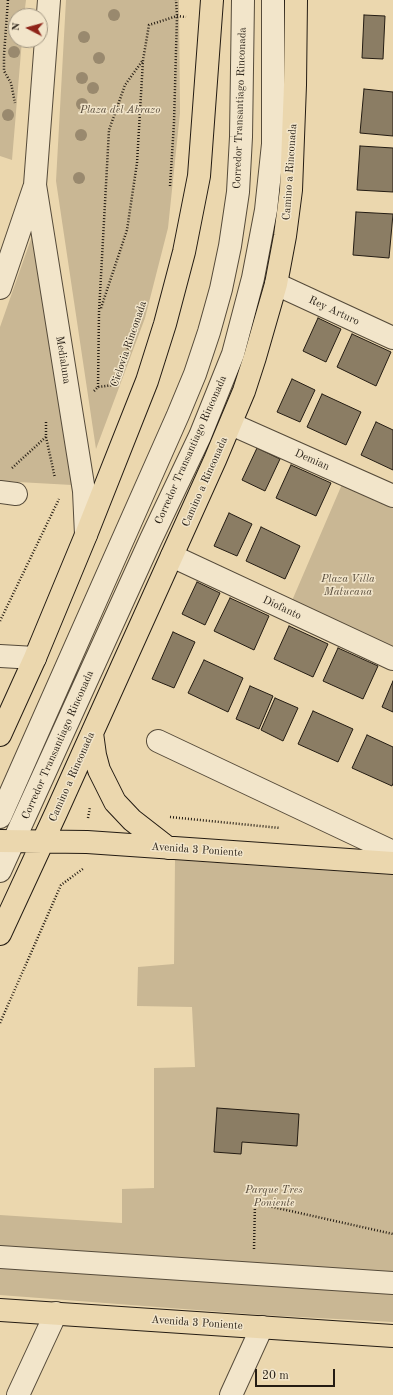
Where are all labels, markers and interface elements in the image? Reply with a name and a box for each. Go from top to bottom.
north arrow [8,8,48,48]
text: N [11,22,22,32]
street label: Corredor Transantiago Rinconada [231,27,249,189]
park label: Plaza del Abrazo [80,103,160,117]
street label: Camino a Rinconada [280,123,300,221]
street label: Rey Arturo [307,294,361,328]
street label: Ciclovia Rinconada [108,299,150,389]
street label: Medialuna [53,335,73,385]
street label: Corredor Transantiago Rinconada [152,373,230,527]
street label: Camino a Rinconada [179,435,231,529]
street label: Demian [293,447,331,473]
park label: Plaza Villa Matucana [321,572,375,598]
street label: Diofanto [260,593,304,623]
street label: Corredor Transantiago Rinconada [19,668,97,822]
street label: Camino a Rinconada [46,730,98,824]
street label: Avenida 3 Poniente [151,840,243,860]
park label: Parque Tres Poniente [245,1183,303,1209]
street label: Avenida 3 Poniente [151,1313,243,1333]
scale bar [257,1361,337,1387]
text: 20 m [262,1370,289,1382]

